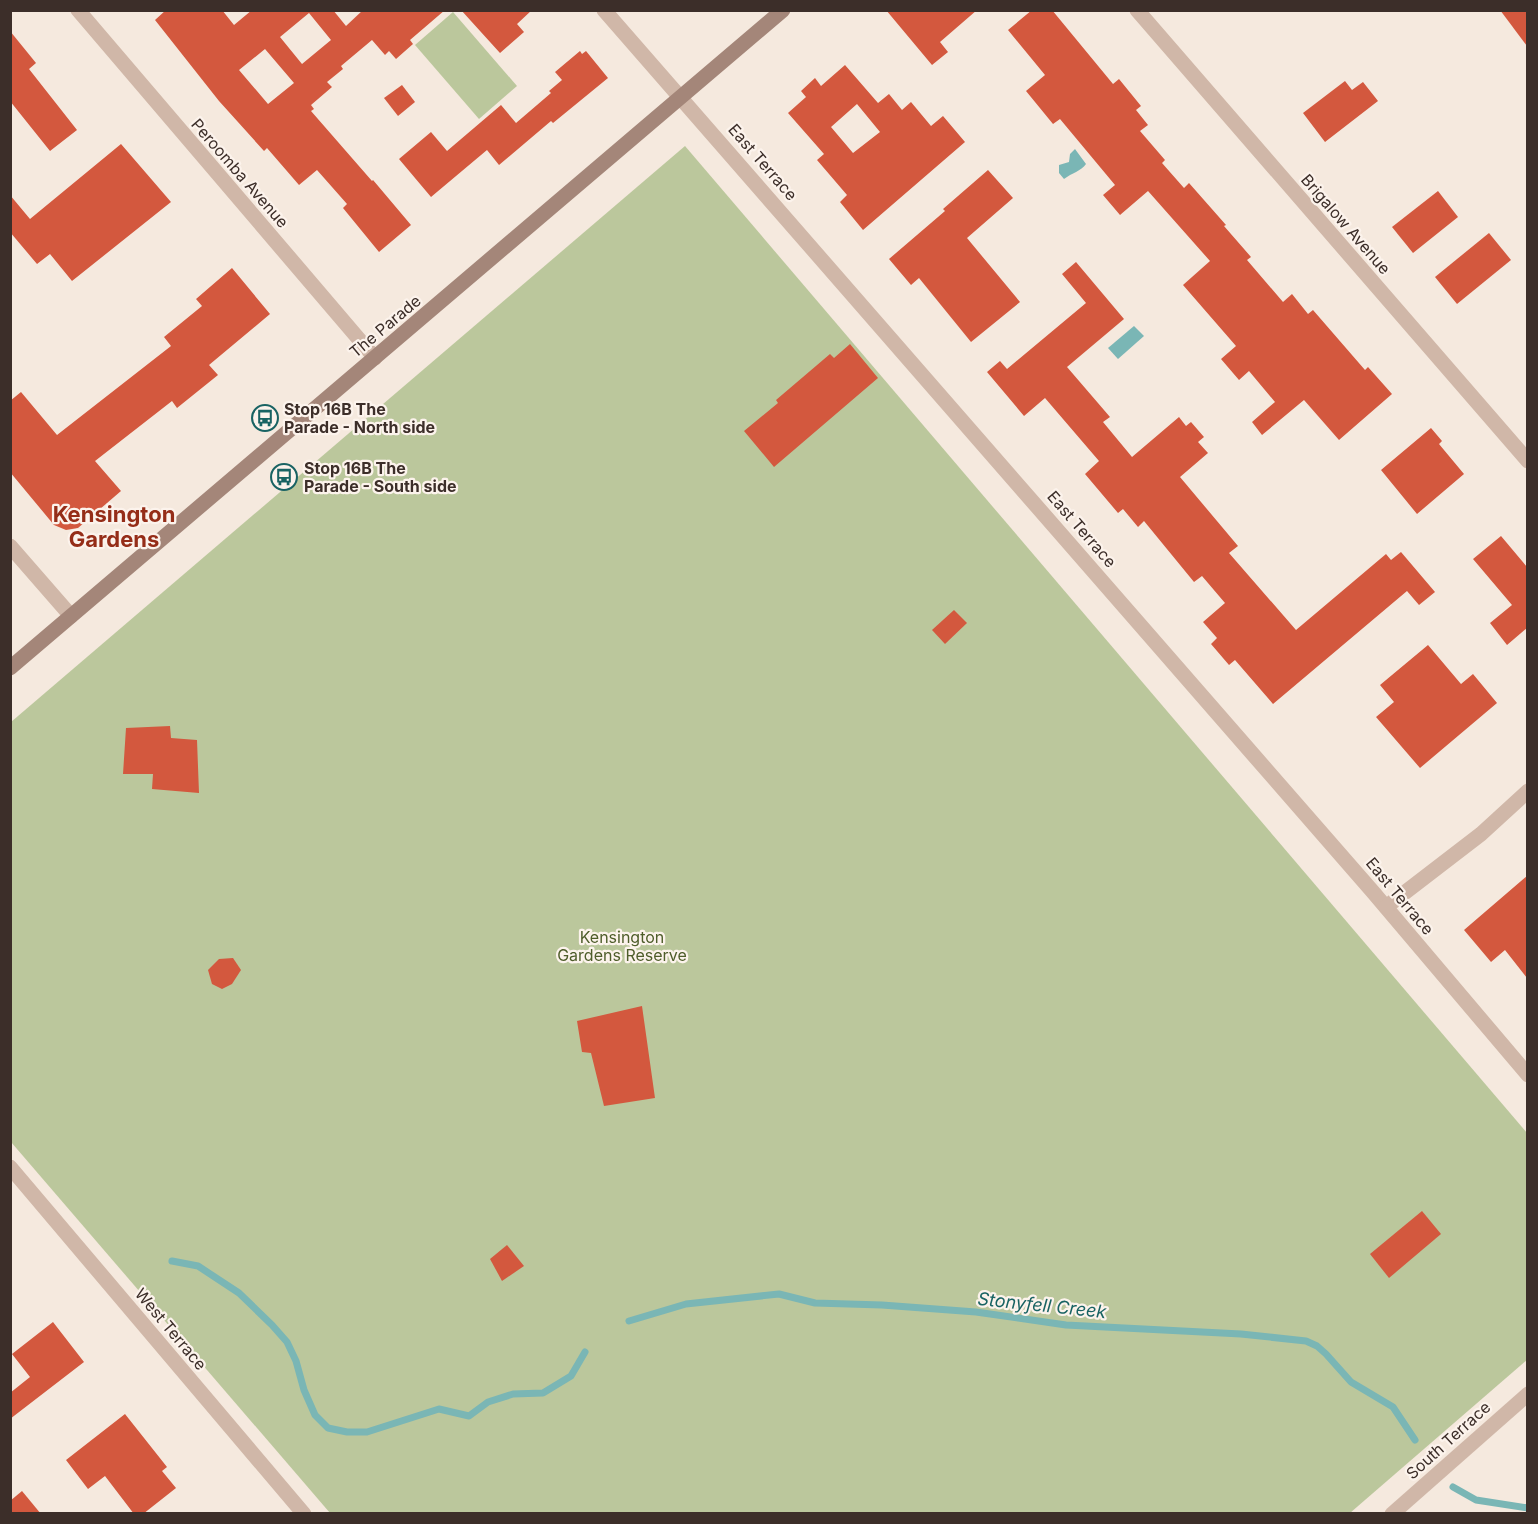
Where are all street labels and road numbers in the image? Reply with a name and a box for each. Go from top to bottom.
street label: Peroomba Avenue [187,114,293,232]
street label: East Terrace [724,120,802,204]
street label: Brigalow Avenue [1297,170,1395,278]
street label: The Parade [345,290,425,362]
street label: East Terrace [1043,487,1121,571]
street label: East Terrace [1362,853,1438,939]
street label: West Terrace [131,1284,211,1374]
street label: South Terrace [1402,1397,1494,1483]

